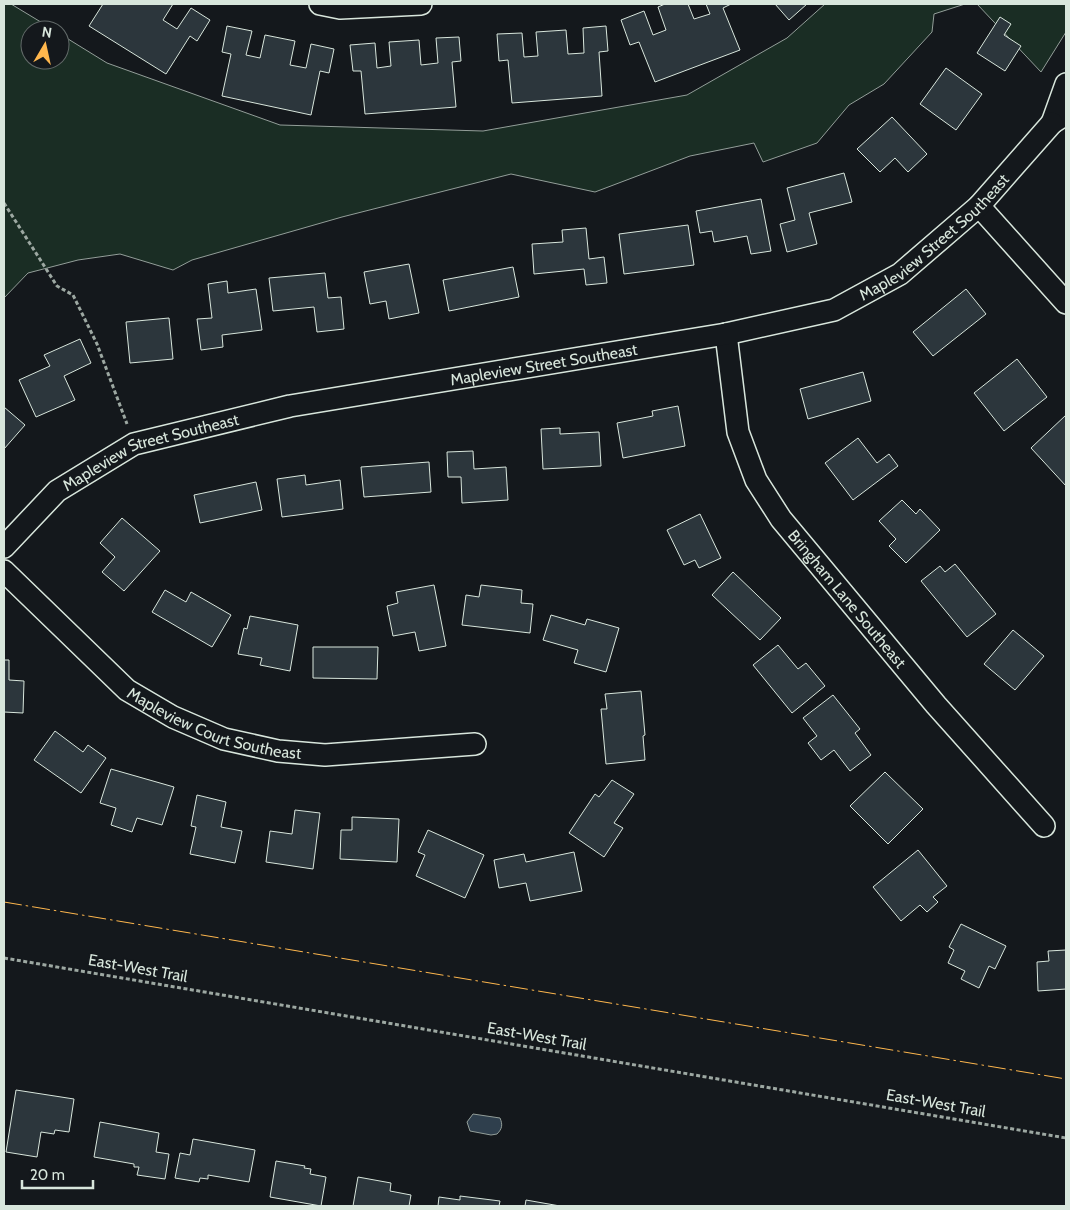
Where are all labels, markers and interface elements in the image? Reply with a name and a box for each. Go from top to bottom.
north arrow [20,20,70,70]
text: N [41,22,53,42]
street label: Mapleview Street Southeast [856,169,1013,304]
street label: Mapleview Street Southeast [449,339,639,389]
street label: Mapleview Street Southeast [59,409,241,495]
street label: Bringham Lane Southeast [784,526,911,672]
street label: Mapleview Court Southeast [124,683,303,763]
street label: East-West Trail [87,950,189,986]
street label: East-West Trail [486,1018,588,1054]
street label: East-West Trail [885,1085,987,1121]
scale bar [22,1158,94,1190]
text: 20 m [30,1166,65,1184]

